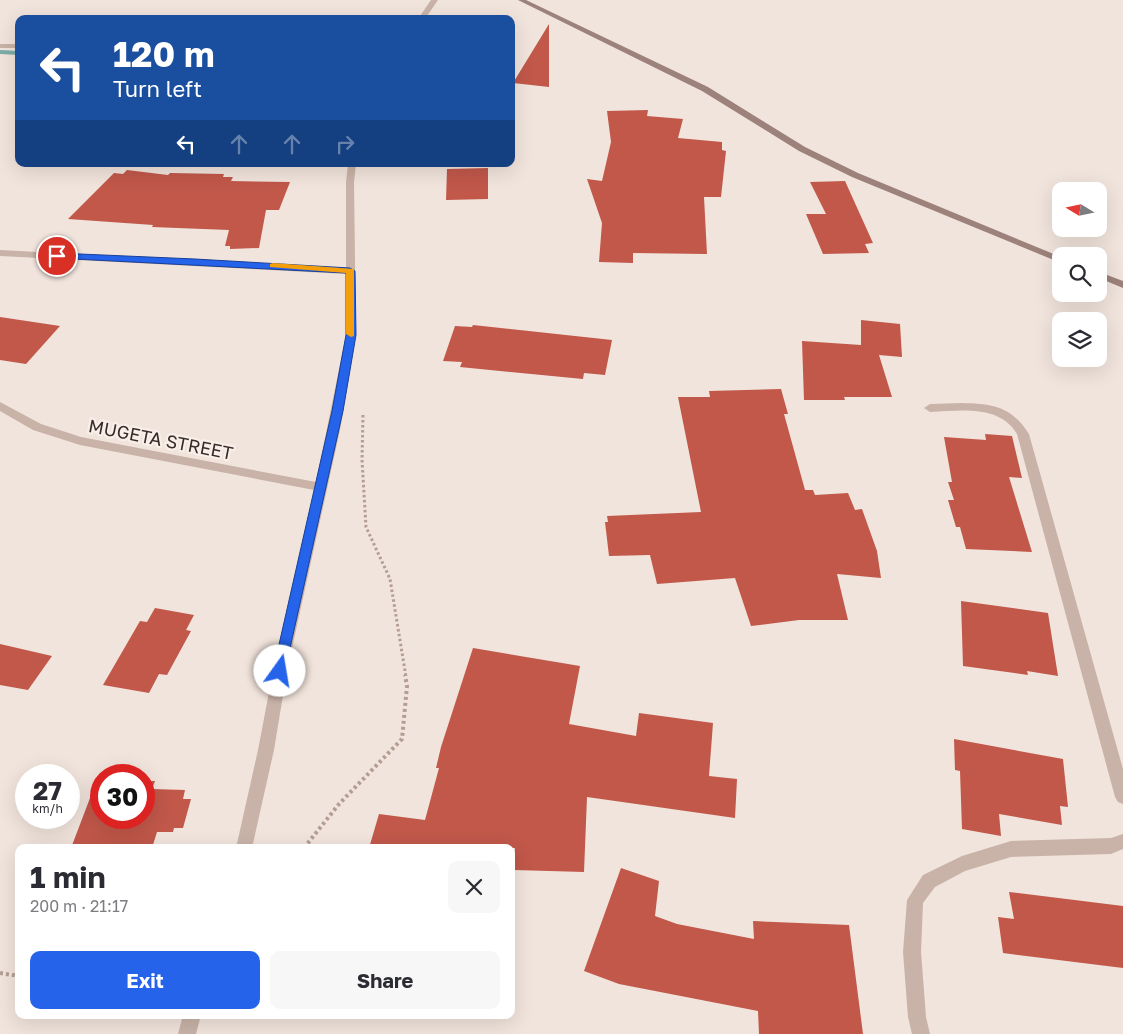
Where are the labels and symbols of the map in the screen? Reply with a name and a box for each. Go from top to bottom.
north arrow [1052,182,1108,238]
pin [36,235,78,277]
street label: MUGETA STREET [87,414,235,464]
position arrow [253,644,305,696]
speed limit sign: 30 [90,764,155,829]

